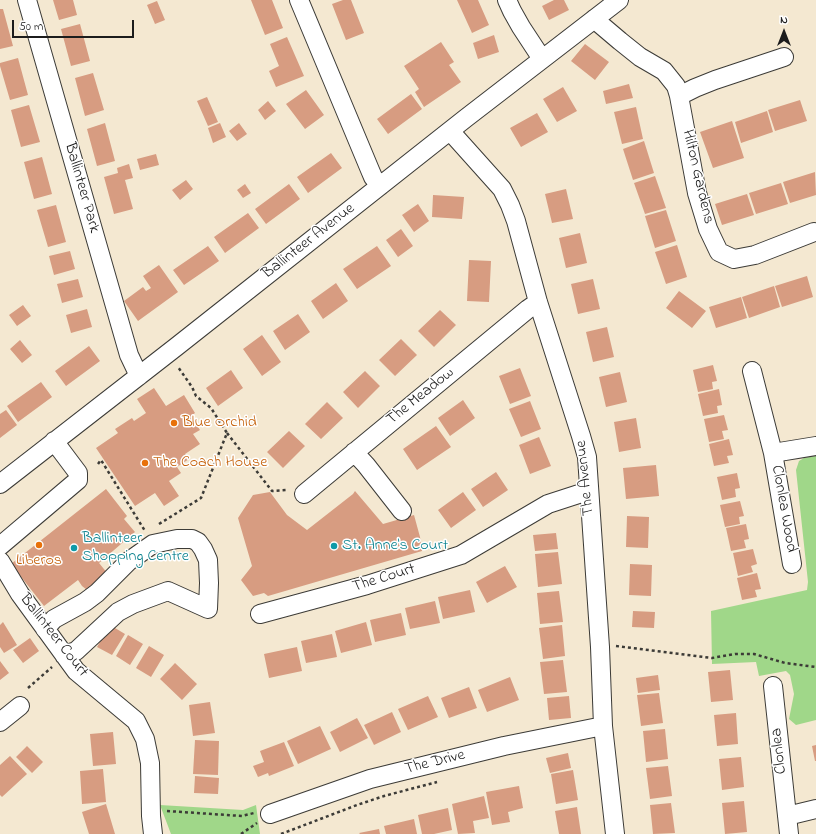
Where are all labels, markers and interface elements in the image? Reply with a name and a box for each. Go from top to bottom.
scale bar [14,12,136,38]
north arrow [764,12,804,52]
text: N [780,12,788,28]
text: 50 m [19,18,43,36]
street label: Hilton Gardens [677,128,717,226]
street label: Ballinteer Park [59,141,103,235]
street label: Ballinteer Avenue [259,200,359,284]
street label: The Meadow [383,364,459,430]
place label: Blue Orchid [182,413,257,433]
marker: Blue Orchid [169,418,179,428]
street label: The Avenue [572,439,600,517]
place label: The Coach House [153,453,267,473]
marker: The Coach House [140,458,150,468]
street label: Clonlea Wood [766,464,800,554]
place label: Ballinteer Shopping Centre [82,529,189,567]
place label: St. Anne's Court [342,536,448,556]
marker: Liberos [34,540,44,550]
marker: St. Anne's Court [329,541,339,551]
marker: Ballinteer Shopping Centre [69,543,79,553]
place label: Liberos [16,551,62,571]
street label: The Court [350,560,418,598]
street label: Ballinteer Court [14,590,92,682]
street label: Clonlea [768,727,792,775]
street label: The Drive [403,746,467,780]

